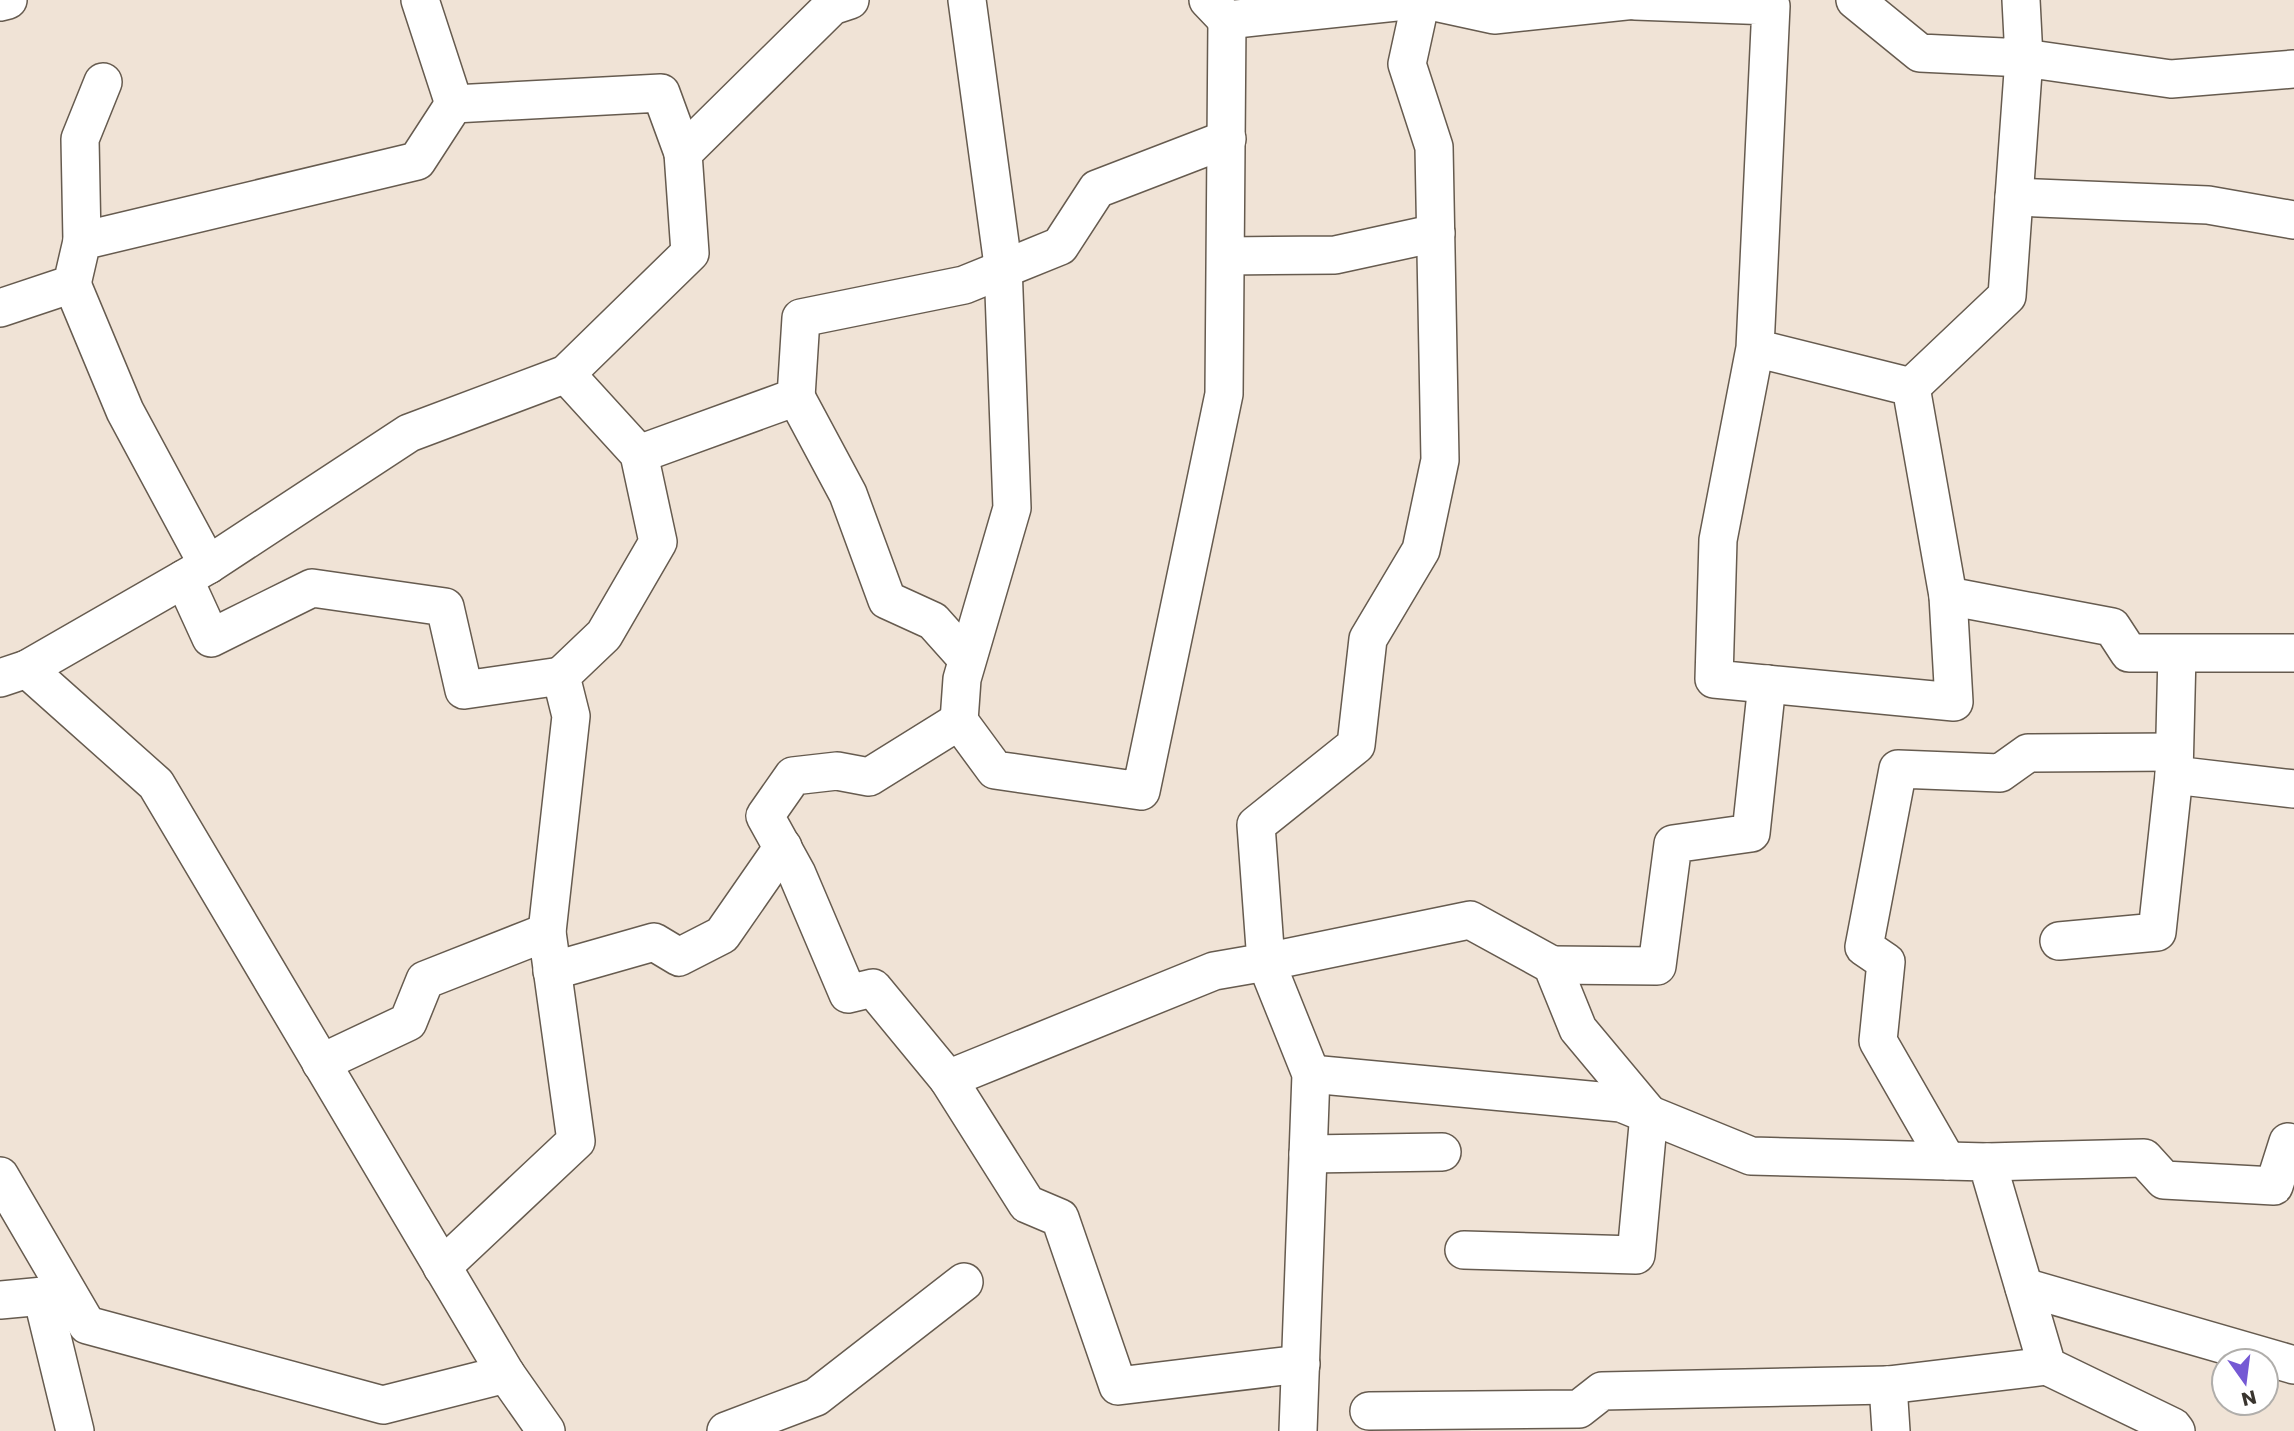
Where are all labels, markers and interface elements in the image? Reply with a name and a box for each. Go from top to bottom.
north arrow [2210,1347,2280,1417]
text: N [2239,1383,2259,1413]

